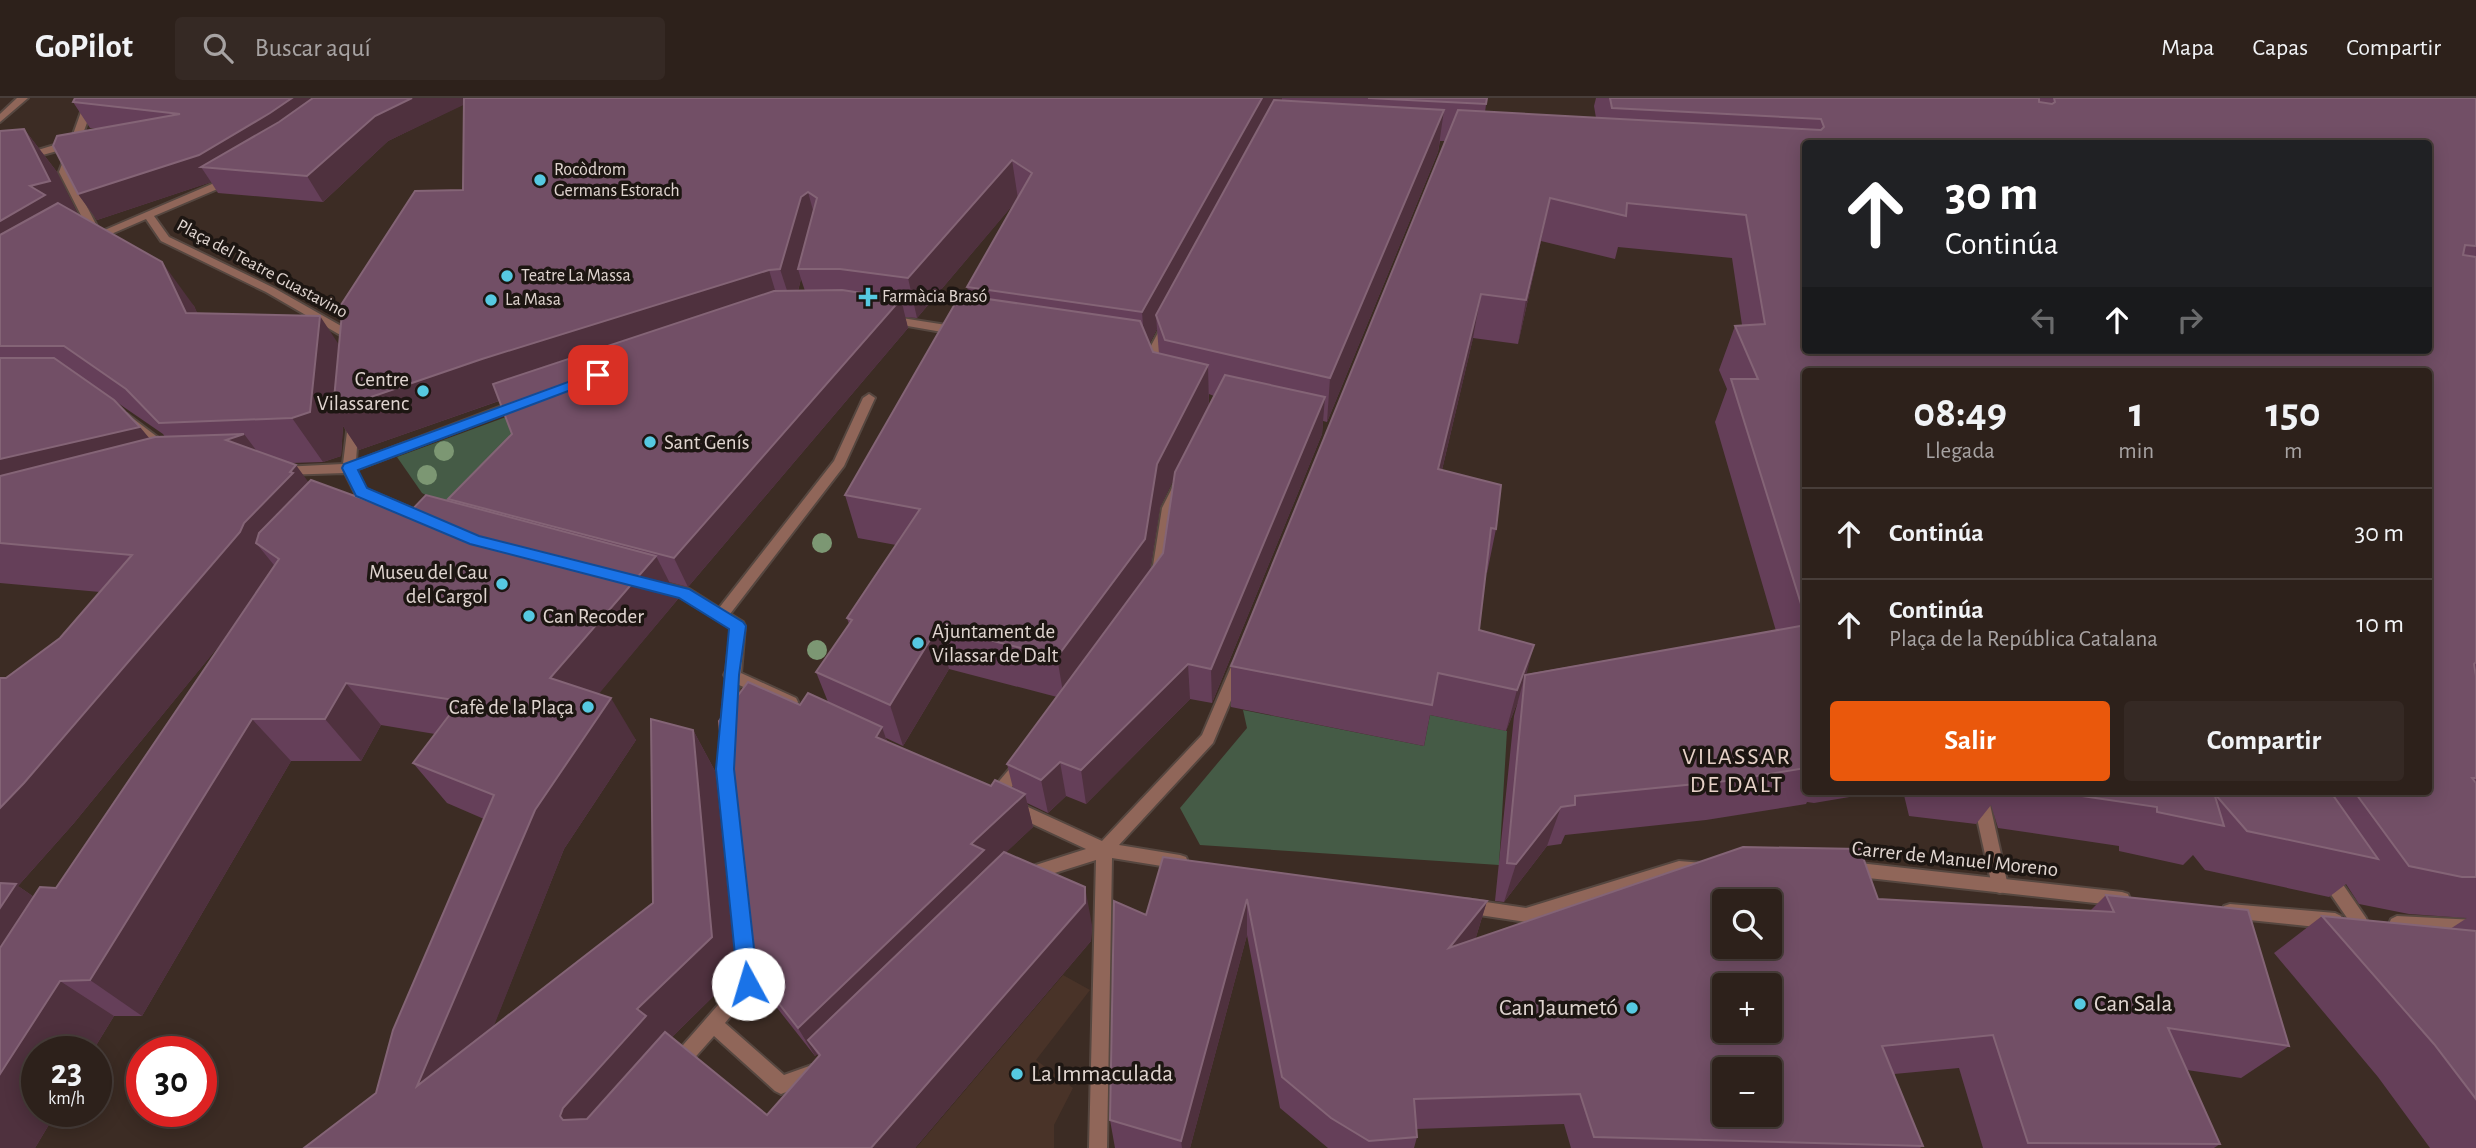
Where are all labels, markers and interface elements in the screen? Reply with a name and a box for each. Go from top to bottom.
search box [175,17,665,80]
icon: search [199,29,237,67]
text: GoPilot [35,31,133,64]
text: Buscar aquí [255,35,371,61]
text: Mapa [2161,36,2214,60]
text: Capas [2252,36,2308,60]
text: Compartir [2346,36,2441,60]
place label: Rocòdrom Germans Estorach [554,161,680,200]
icon: ahead [1830,168,1921,259]
text: 30 m [1945,170,2039,219]
marker: Rocòdrom Germans Estorach [532,172,548,188]
street label: Plaça del Teatre Guastavino [174,216,351,322]
text: Continúa [1945,228,2058,260]
place label: Teatre La Massa [521,267,631,285]
marker: Teatre La Massa [499,268,515,284]
place label: Farmàcia Brasó [882,288,988,306]
marker: Farmàcia Brasó [860,289,876,305]
place label: La Masa [505,291,561,309]
marker: La Masa [483,292,499,308]
icon: left [2025,301,2063,339]
icon: ahead [2098,301,2136,339]
icon: right [2171,301,2209,339]
pin [568,345,628,405]
icon: arrive [579,356,617,394]
place label: Centre Vilassarenc [317,369,409,414]
marker: Centre Vilassarenc [415,383,431,399]
text: 08:49 [1913,392,2007,434]
text: 1 [2129,392,2144,434]
text: 150 [2266,392,2321,434]
place label: Sant Genís [664,432,750,453]
marker: Sant Genís [642,434,658,450]
text: Llegada [1925,440,1995,463]
text: min [2118,440,2154,463]
text: m [2284,440,2302,463]
icon: ahead [1830,515,1868,553]
text: Continúa [1889,520,1984,546]
text: 30 m [2354,520,2404,546]
place label: Museu del Cau del Cargol [369,562,488,607]
marker: Museu del Cau del Cargol [494,576,510,592]
text: Continúa [1889,597,1984,623]
place label: Can Recoder [543,606,644,627]
icon: ahead [1830,606,1868,644]
marker: Can Recoder [521,608,537,624]
text: 10 m [2356,611,2404,637]
place label: Ajuntament de Vilassar de Dalt [932,621,1059,666]
text: Plaça de la República Catalana [1889,628,2158,651]
marker: Ajuntament de Vilassar de Dalt [910,635,926,651]
place label: Cafè de la Plaça [449,697,574,718]
marker: Cafè de la Plaça [580,699,596,715]
button: Salir [1830,701,2110,781]
button: Compartir [2124,701,2404,781]
district label: VILASSAR DE DALT [1682,745,1792,797]
street label: Carrer de Manuel Moreno [1851,838,2059,880]
map controls [1712,889,1782,1127]
button: search [1712,889,1782,959]
position arrow [711,947,785,1021]
button: + [1712,973,1782,1043]
place label: Can Sala [2094,992,2173,1016]
place label: Can Jaumetó [1499,996,1618,1020]
marker: Can Sala [2072,996,2088,1012]
marker: Can Jaumetó [1624,1000,1640,1016]
speed limit sign: 30 [126,1036,217,1127]
text: 23 [51,1055,82,1090]
button: − [1712,1057,1782,1127]
place label: La Immaculada [1031,1062,1173,1086]
marker: La Immaculada [1009,1066,1025,1082]
text: km/h [48,1090,85,1108]

